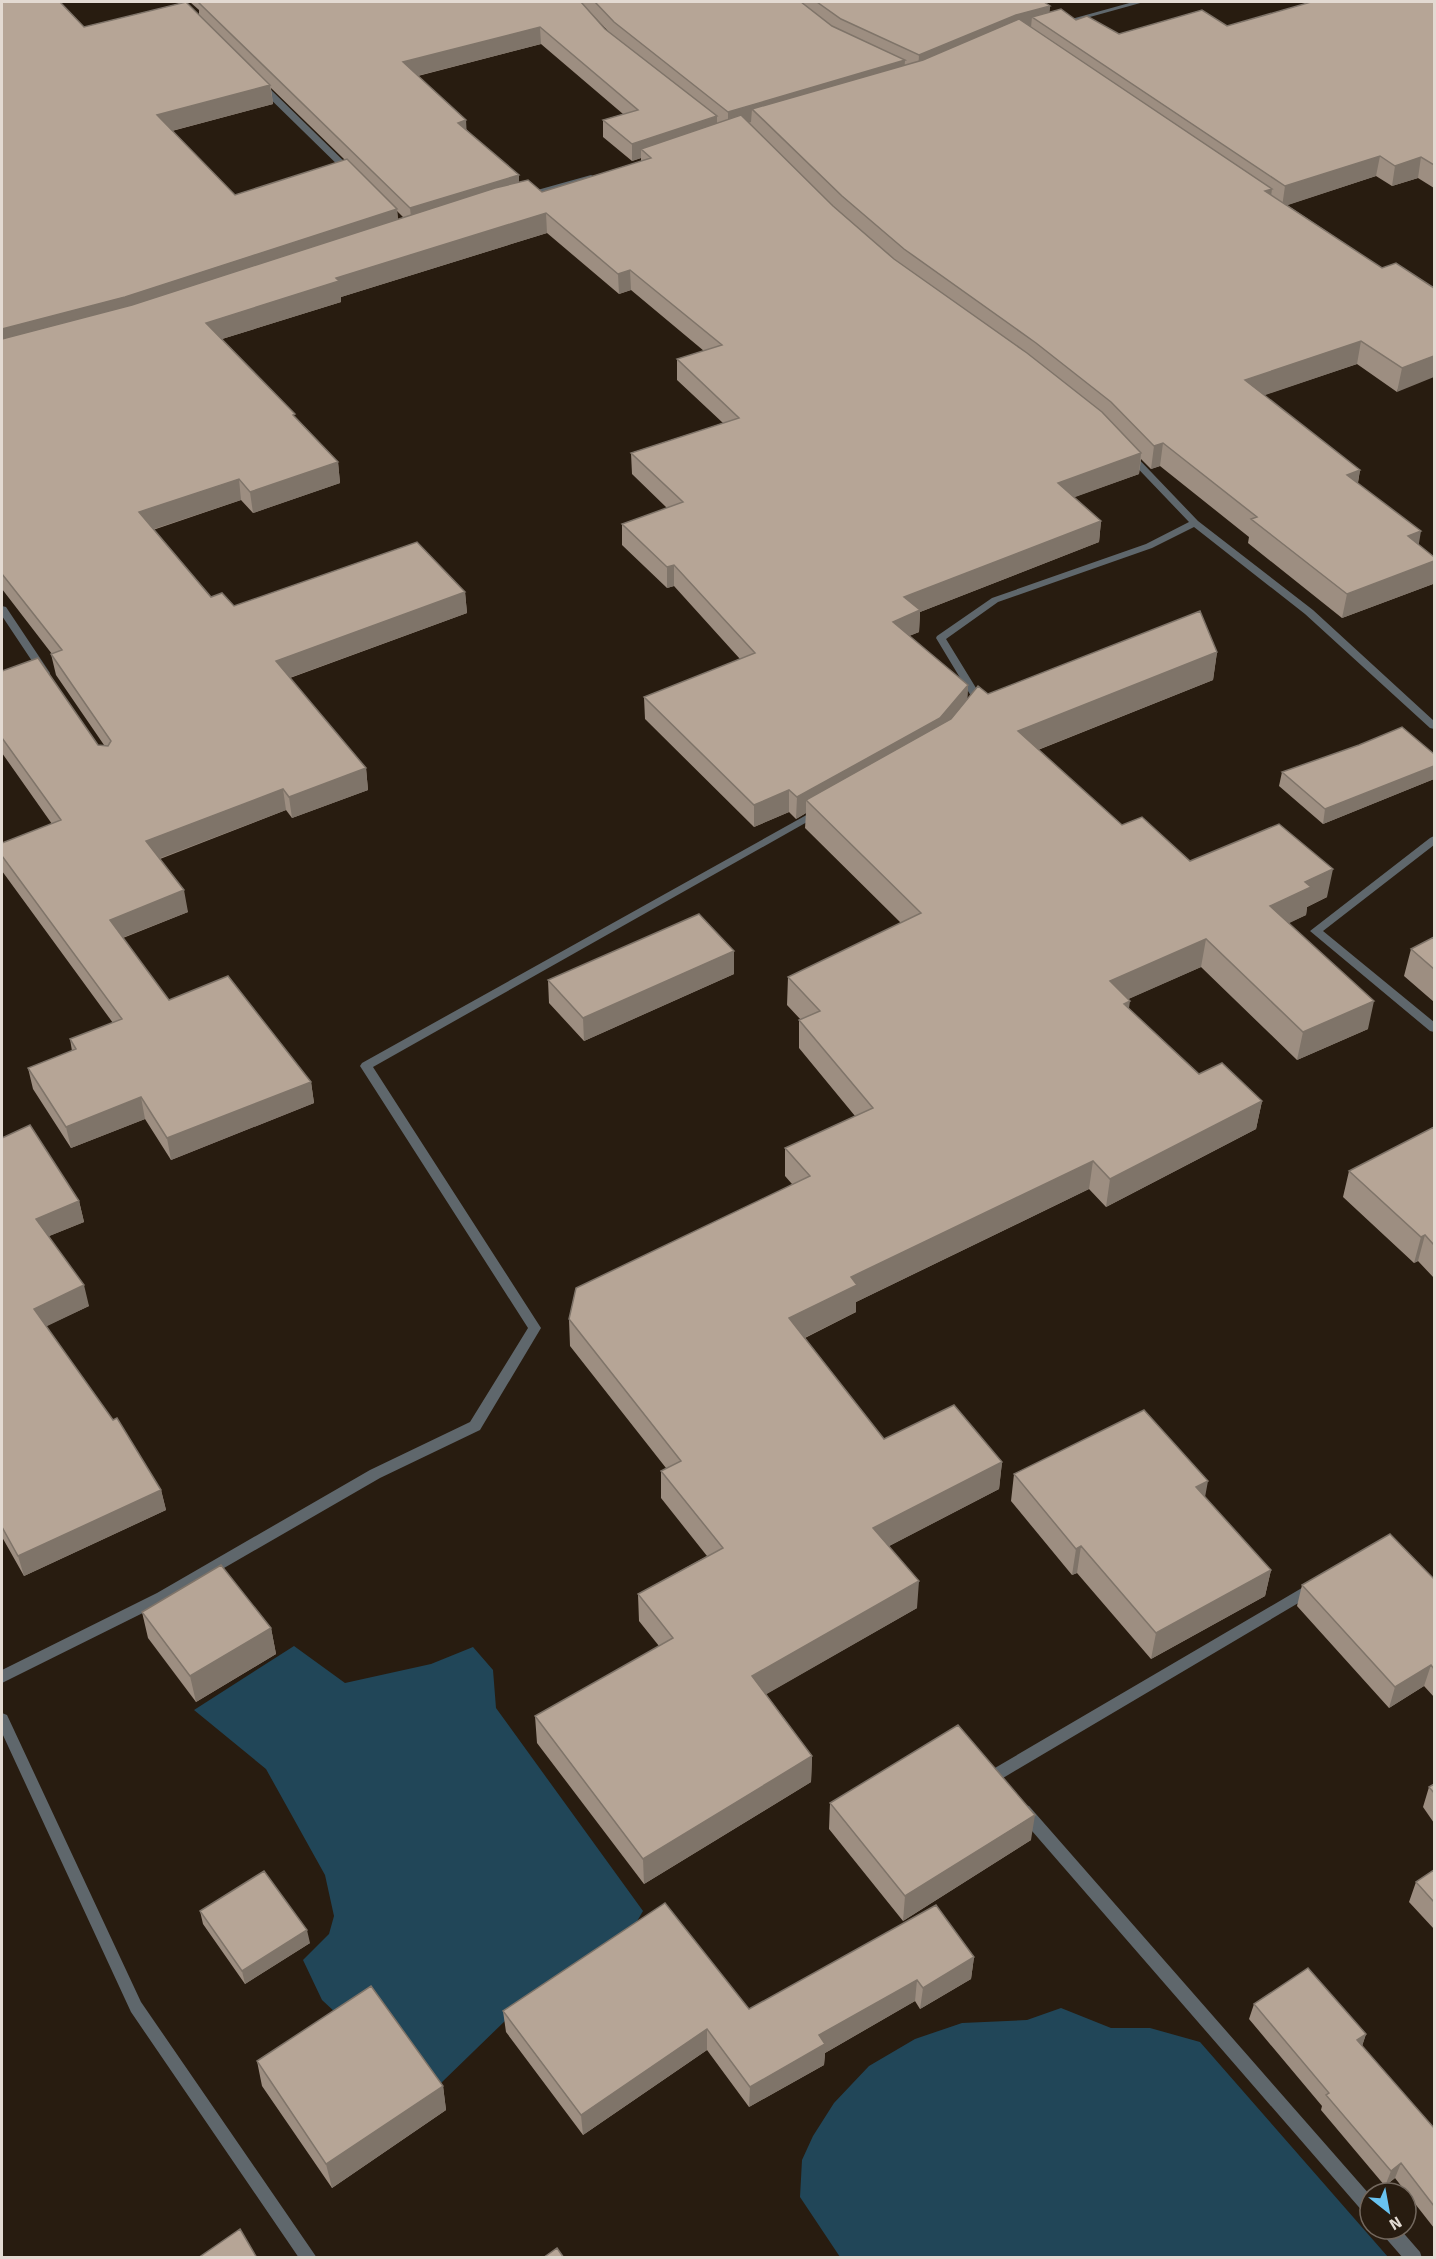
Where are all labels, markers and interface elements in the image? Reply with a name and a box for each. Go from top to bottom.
north arrow [1358,2181,1418,2241]
text: N [1385,2212,1405,2234]

